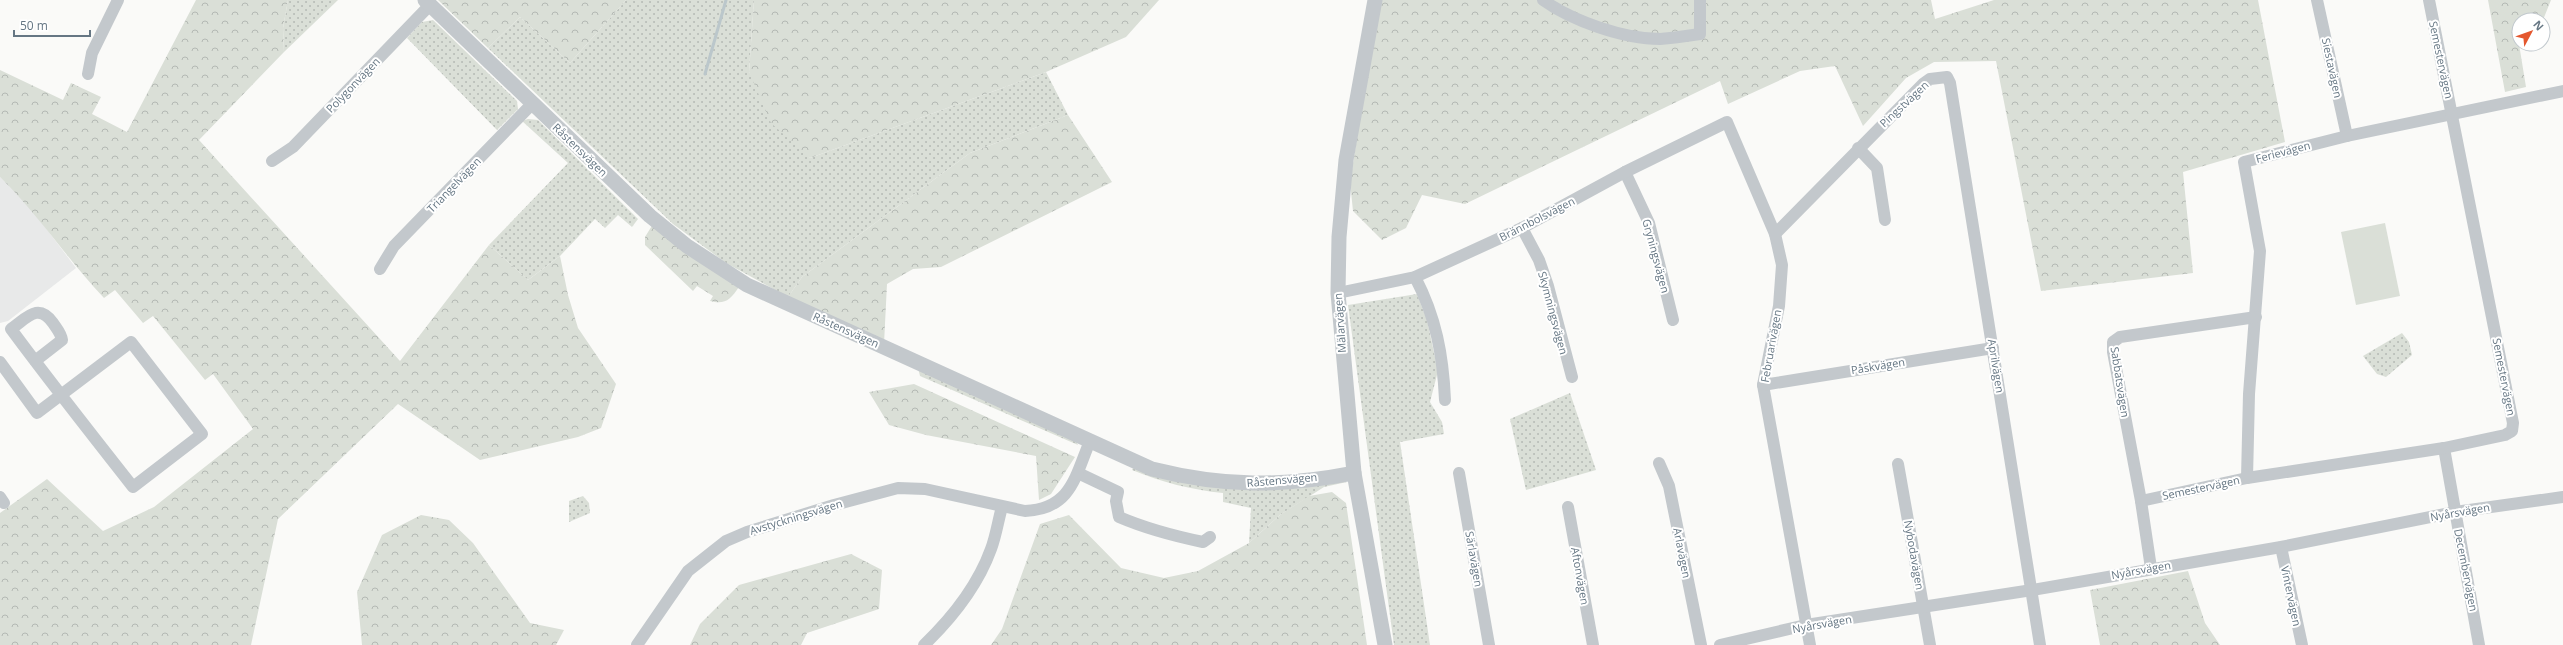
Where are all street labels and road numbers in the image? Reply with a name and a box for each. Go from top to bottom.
street label: Semestervägen [2426,20,2457,100]
street label: Siestavägen [2319,37,2346,99]
street label: Polygonvägen [322,54,383,116]
street label: Pingstvägen [1876,77,1931,130]
street label: Råstensvägen [550,120,611,180]
street label: Ferievägen [2254,137,2312,166]
street label: Triangelvägen [423,154,484,216]
street label: Brännbolsvägen [1496,193,1577,244]
street label: Gryningsvägen [1639,217,1674,295]
street label: Skymningsvägen [1535,270,1572,356]
street label: Mälarvägen [1330,293,1349,353]
street label: Råstensvägen [811,308,882,351]
street label: Februarivägen [1757,308,1784,384]
street label: Semestervägen [2490,337,2519,417]
street label: Aprilvägen [1985,338,2008,394]
street label: Sabbatsvägen [2108,345,2133,418]
street label: Påskvägen [1850,354,1906,377]
street label: Råstensvägen [1246,469,1318,490]
street label: Semestervägen [2161,472,2241,503]
street label: Avstyckningsvägen [748,495,844,538]
street label: Nyårsvägen [2429,499,2491,524]
street label: Nybodavägen [1901,519,1928,591]
street label: Arlavägen [1670,527,1695,579]
street label: Decembervägen [2451,527,2482,612]
street label: Särlavägen [1462,530,1487,588]
street label: Aftonvägen [1568,546,1593,606]
street label: Nyårsvägen [2110,557,2172,582]
street label: Vintervägen [2278,564,2305,627]
street label: Nyårsvägen [1791,611,1853,636]

